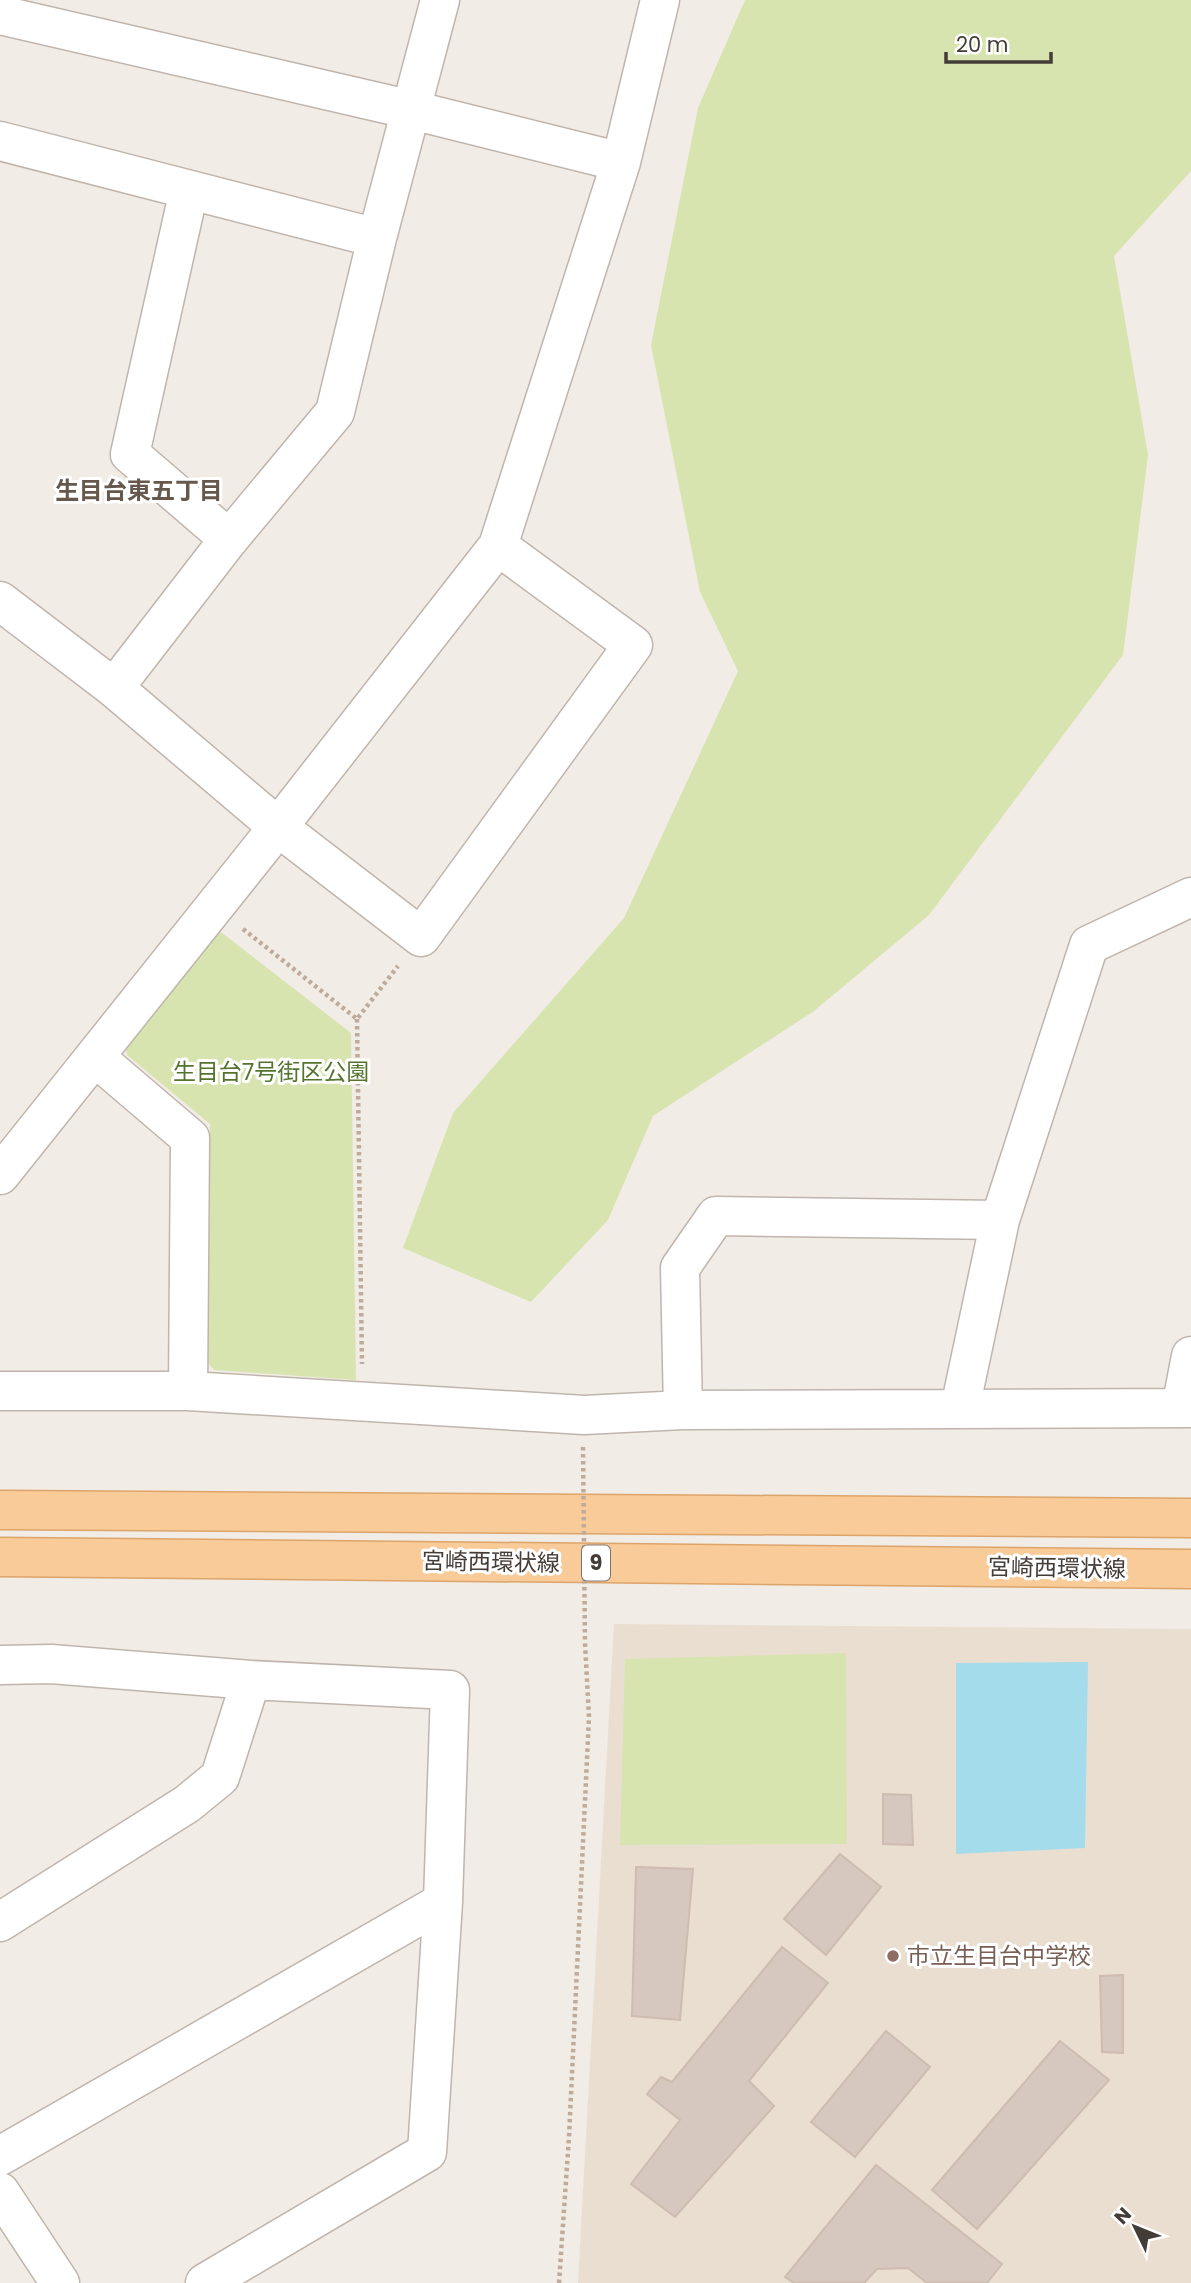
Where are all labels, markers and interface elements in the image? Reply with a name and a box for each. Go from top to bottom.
scale bar [946,21,1051,65]
text: 20 m [956,30,1009,59]
district label: 生目台東五丁目 [55,474,223,507]
park label: 生目台7号街区公園 [173,1056,369,1088]
street label: 宮崎西環状線 [422,1545,560,1579]
road number: 9 [582,1546,610,1580]
street label: 宮崎西環状線 [988,1551,1126,1585]
place label: 市立生目台中学校 [907,1940,1091,1972]
marker: 市立生目台中学校 [885,1948,901,1964]
north arrow [1100,2192,1170,2262]
text: N [1108,2201,1138,2230]

